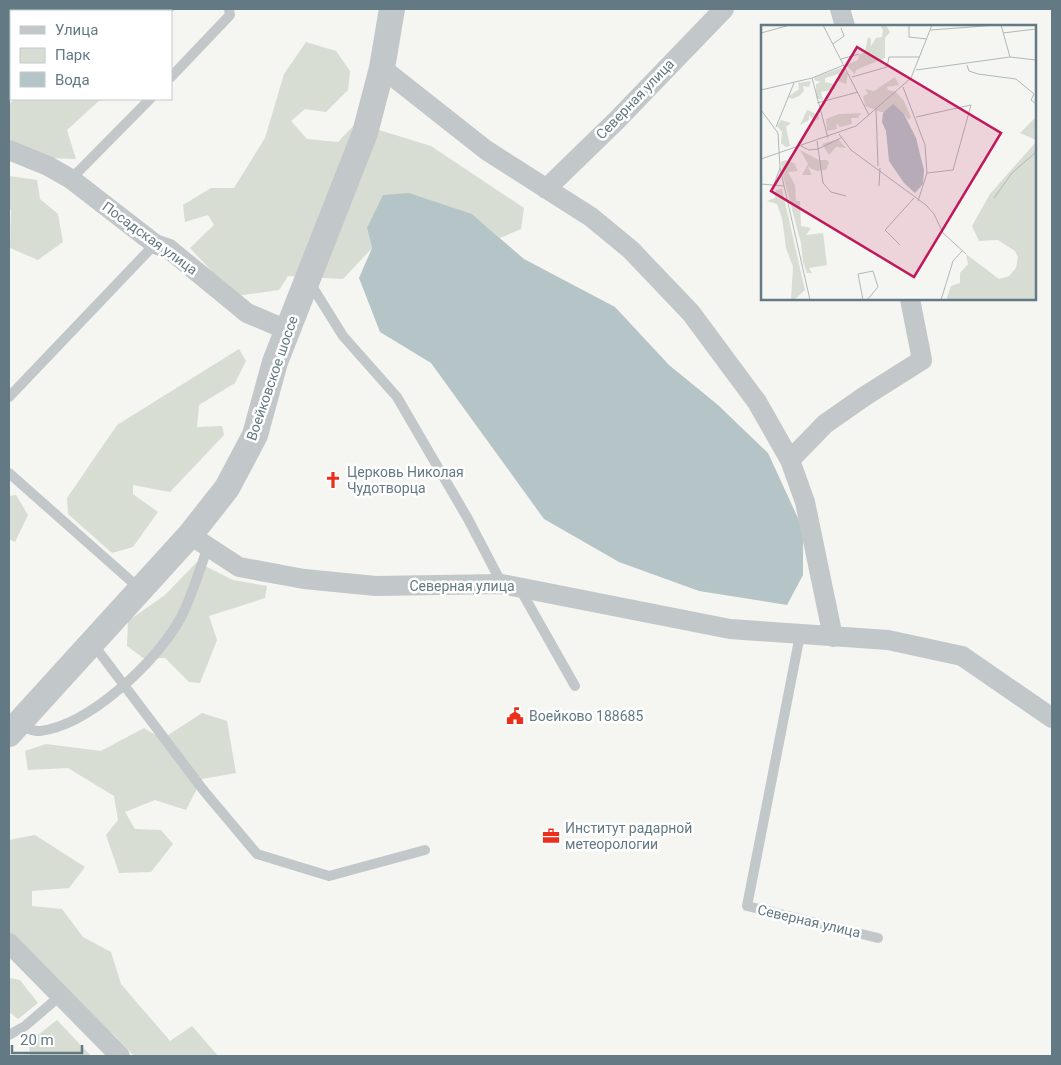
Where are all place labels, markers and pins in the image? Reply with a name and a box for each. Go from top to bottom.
place label: Церковь Николая Чудотворца [347,464,464,496]
church icon: Церковь Николая Чудотворца [323,470,343,490]
public building icon: Воейково 188685 [505,706,525,726]
place label: Воейково 188685 [529,708,643,724]
place label: Институт радарной метеорологии [565,820,692,852]
office icon: Институт радарной метеорологии [541,826,561,846]

